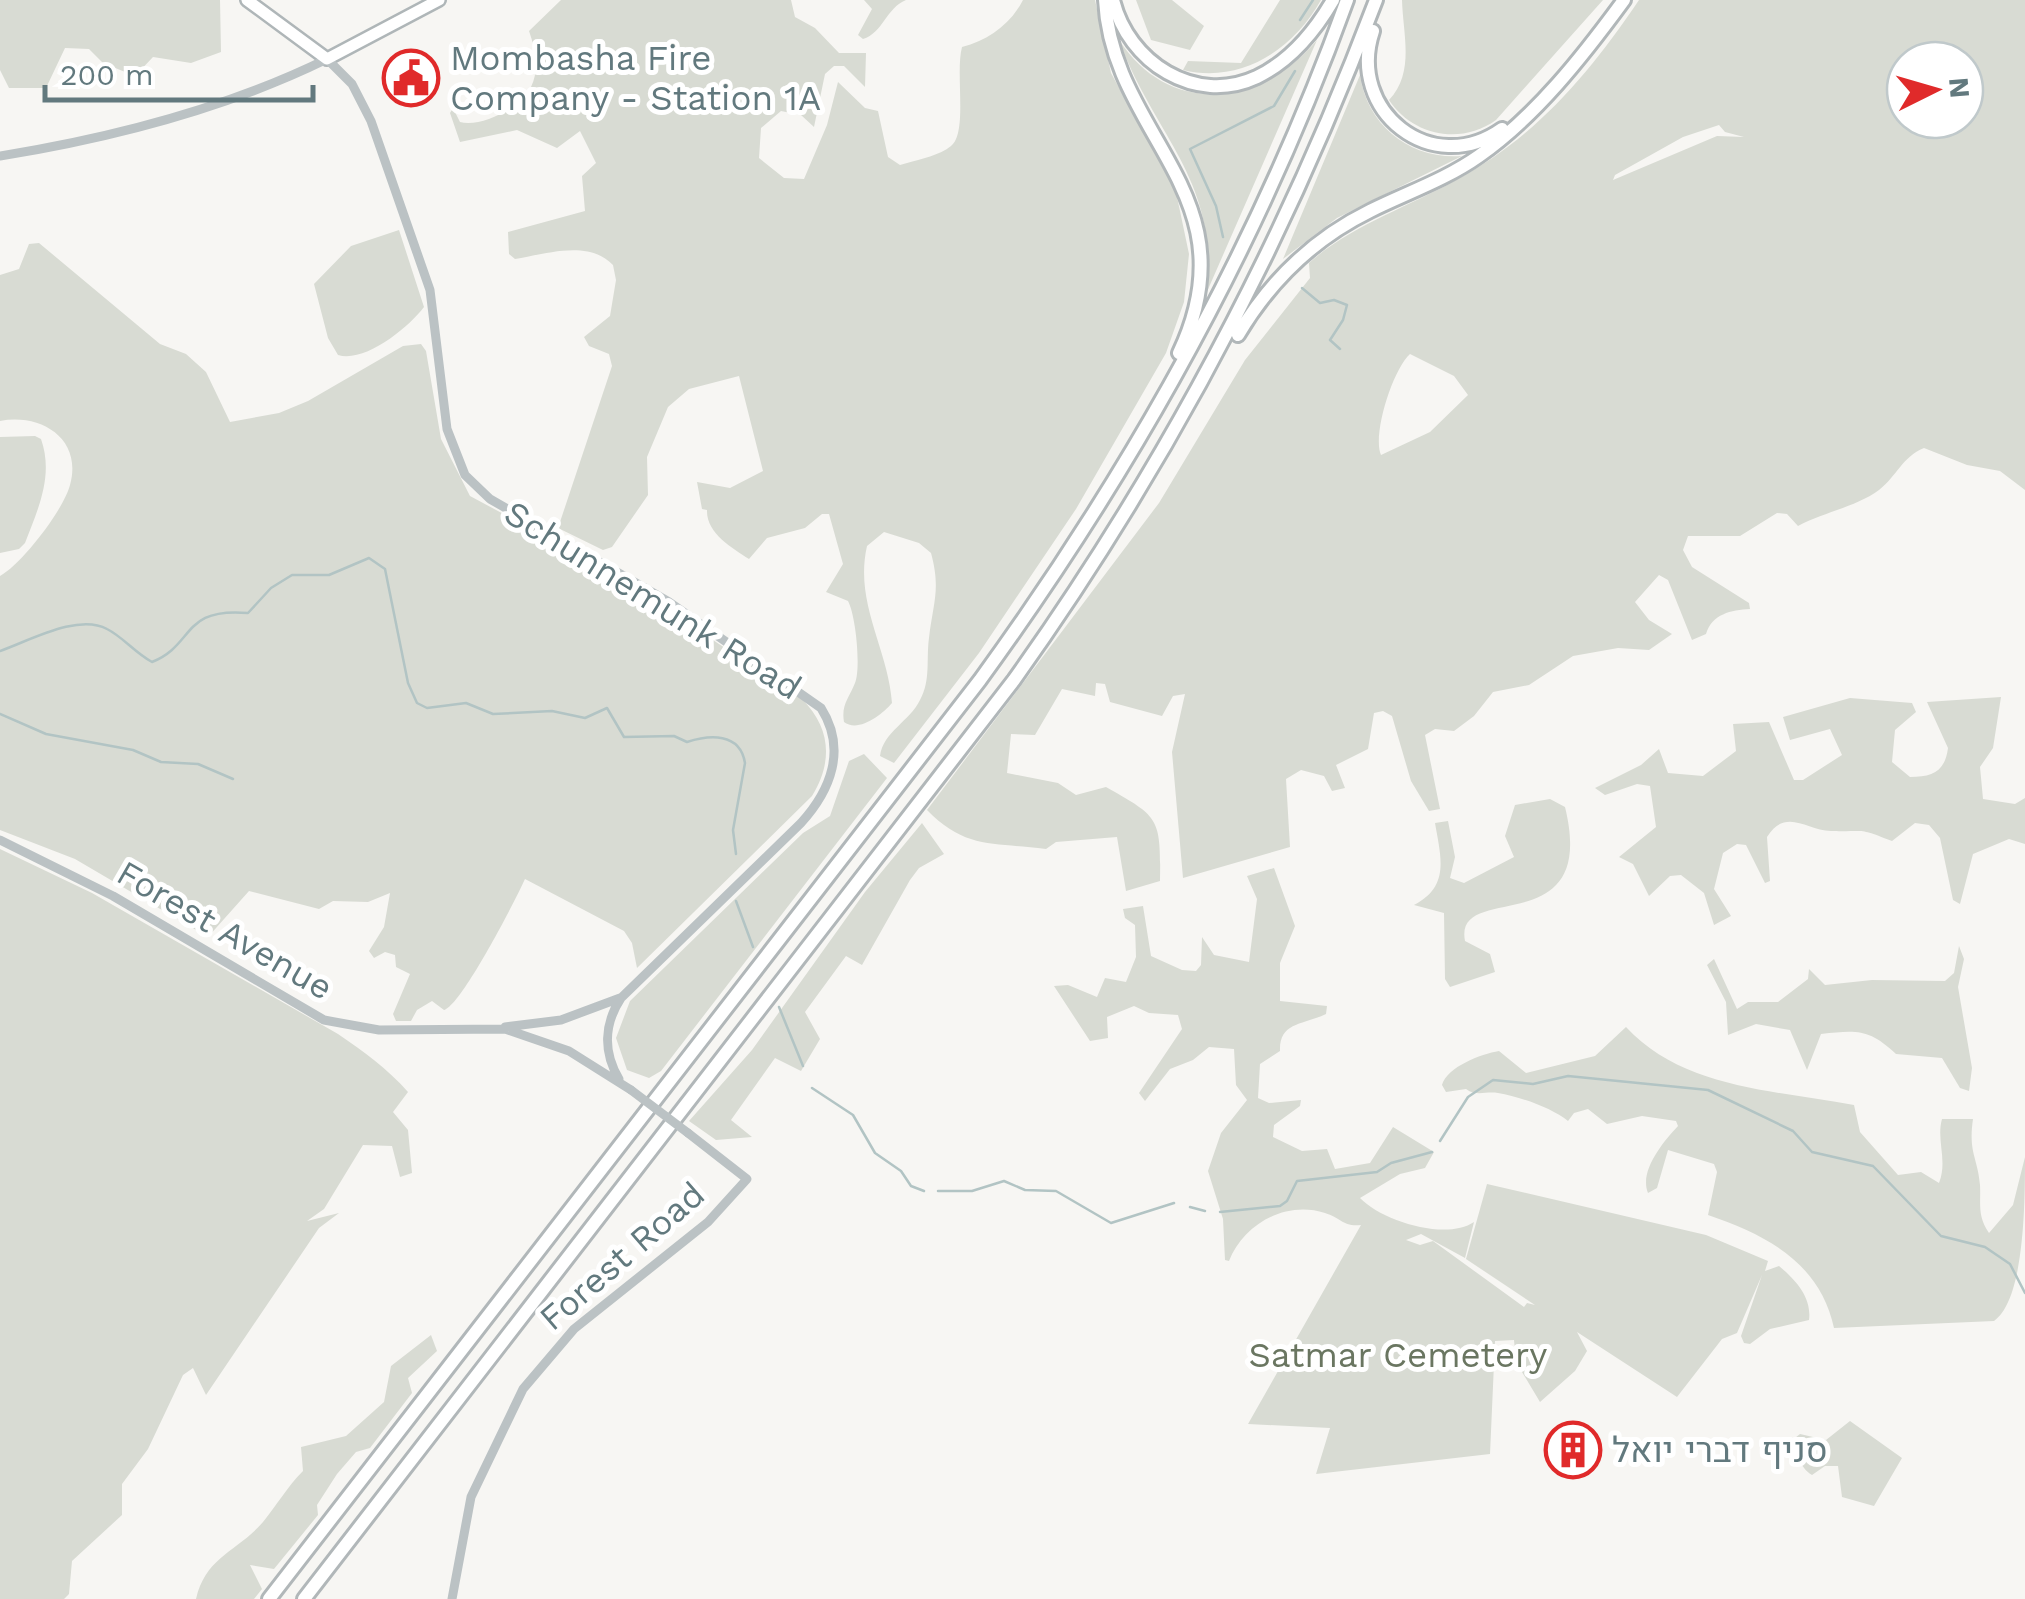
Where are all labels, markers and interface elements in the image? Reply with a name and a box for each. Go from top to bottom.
place label: Mombasha Fire Company - Station 1A [450,37,821,119]
scale bar [45,40,312,102]
north arrow [1885,40,1985,140]
public building icon: Mombasha Fire Company - Station 1A [381,48,441,108]
text: 200 m [60,57,154,92]
text: N [1942,76,1977,100]
street label: Schunnemunk Road [497,492,809,708]
street label: Forest Avenue [110,851,340,1009]
street label: Forest Road [531,1173,713,1339]
park label: Satmar Cemetery [1249,1334,1547,1376]
building icon: סניף דברי יואל [1543,1420,1603,1480]
place label: סניף דברי יואל [1612,1429,1828,1471]

